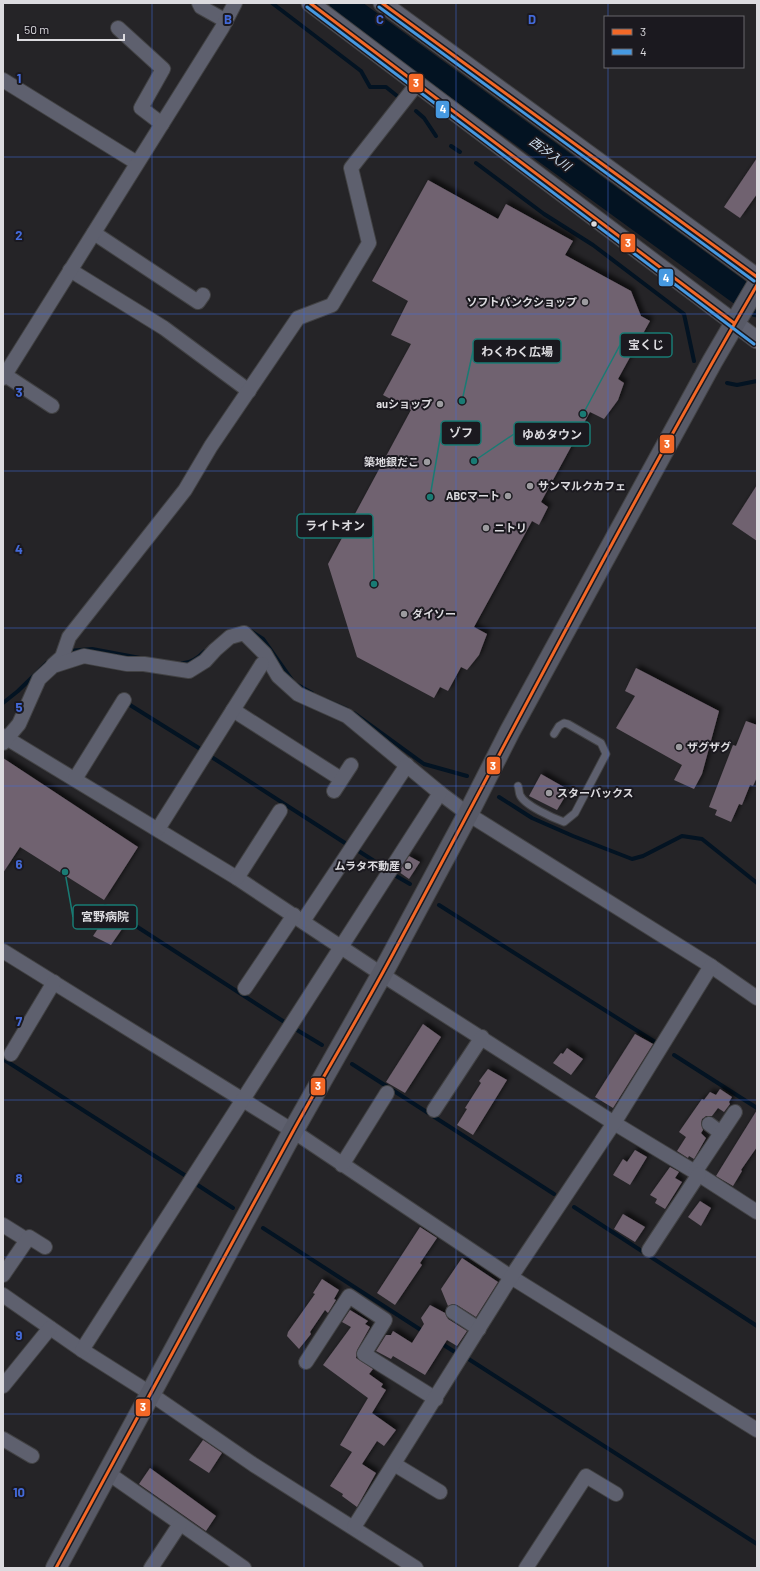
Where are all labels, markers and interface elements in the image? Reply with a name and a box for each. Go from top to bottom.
text: B [224,11,232,27]
text: C [376,11,384,27]
text: D [528,11,536,27]
scale bar [18,16,124,42]
legend [604,16,744,68]
text: 50 m [24,22,49,36]
text: 3 [640,24,646,38]
text: 4 [640,44,647,58]
text: 1 [17,70,21,86]
line badge: 3 [408,73,424,93]
text: 3 [413,76,419,89]
line badge: 4 [435,100,450,119]
text: 4 [440,102,447,115]
water label: 西汐入川 [527,133,576,174]
unlabelled marker [589,219,599,229]
text: 2 [15,227,23,243]
line badge: 3 [620,233,636,253]
text: 3 [625,236,631,249]
line badge: 4 [658,268,674,287]
text: 4 [663,271,670,284]
place label: ソフトバンクショップ [466,295,577,308]
marker: ソフトバンクショップ [580,297,590,307]
callout: 宝くじ [620,333,672,357]
text: 宝くじ [628,337,664,351]
callout: わくわく広場 [473,339,561,363]
text: わくわく広場 [481,344,553,358]
text: 3 [15,384,23,400]
place label: auショップ [376,397,432,410]
marker: auショップ [435,399,445,409]
callout: ゾフ [441,421,481,445]
callout: ゆめタウン [514,422,590,446]
text: ゾフ [449,425,473,439]
text: ゆめタウン [522,427,582,441]
line badge: 3 [659,434,675,454]
text: 3 [664,437,670,450]
place label: 築地銀だこ [364,455,419,468]
marker: 築地銀だこ [422,457,432,467]
place label: サンマルクカフェ [538,479,626,492]
marker: サンマルクカフェ [525,481,535,491]
place label: ABCマート [446,489,500,502]
marker: ABCマート [503,491,513,501]
callout: ライトオン [297,514,373,538]
text: ライトオン [305,518,365,532]
place label: ニトリ [494,521,527,534]
marker: ニトリ [481,523,491,533]
text: 4 [15,541,23,557]
place label: ダイソー [412,607,456,620]
marker: ダイソー [399,609,409,619]
text: 5 [15,699,23,715]
place label: ザグザグ [687,740,731,753]
marker: ザグザグ [674,742,684,752]
line badge: 3 [486,756,501,775]
text: 3 [490,759,496,772]
place label: スターバックス [557,786,634,799]
marker: スターバックス [544,788,554,798]
text: 6 [16,856,23,872]
place label: ムラタ不動産 [335,859,400,872]
marker: ムラタ不動産 [403,861,413,871]
callout: 宮野病院 [73,905,137,929]
text: 宮野病院 [81,909,129,923]
text: 7 [16,1013,23,1029]
line badge: 3 [310,1077,326,1096]
text: 3 [315,1079,321,1092]
text: 8 [15,1170,23,1186]
text: 9 [16,1327,23,1343]
line badge: 3 [135,1398,151,1417]
text: 3 [140,1400,146,1413]
text: 10 [13,1484,25,1500]

